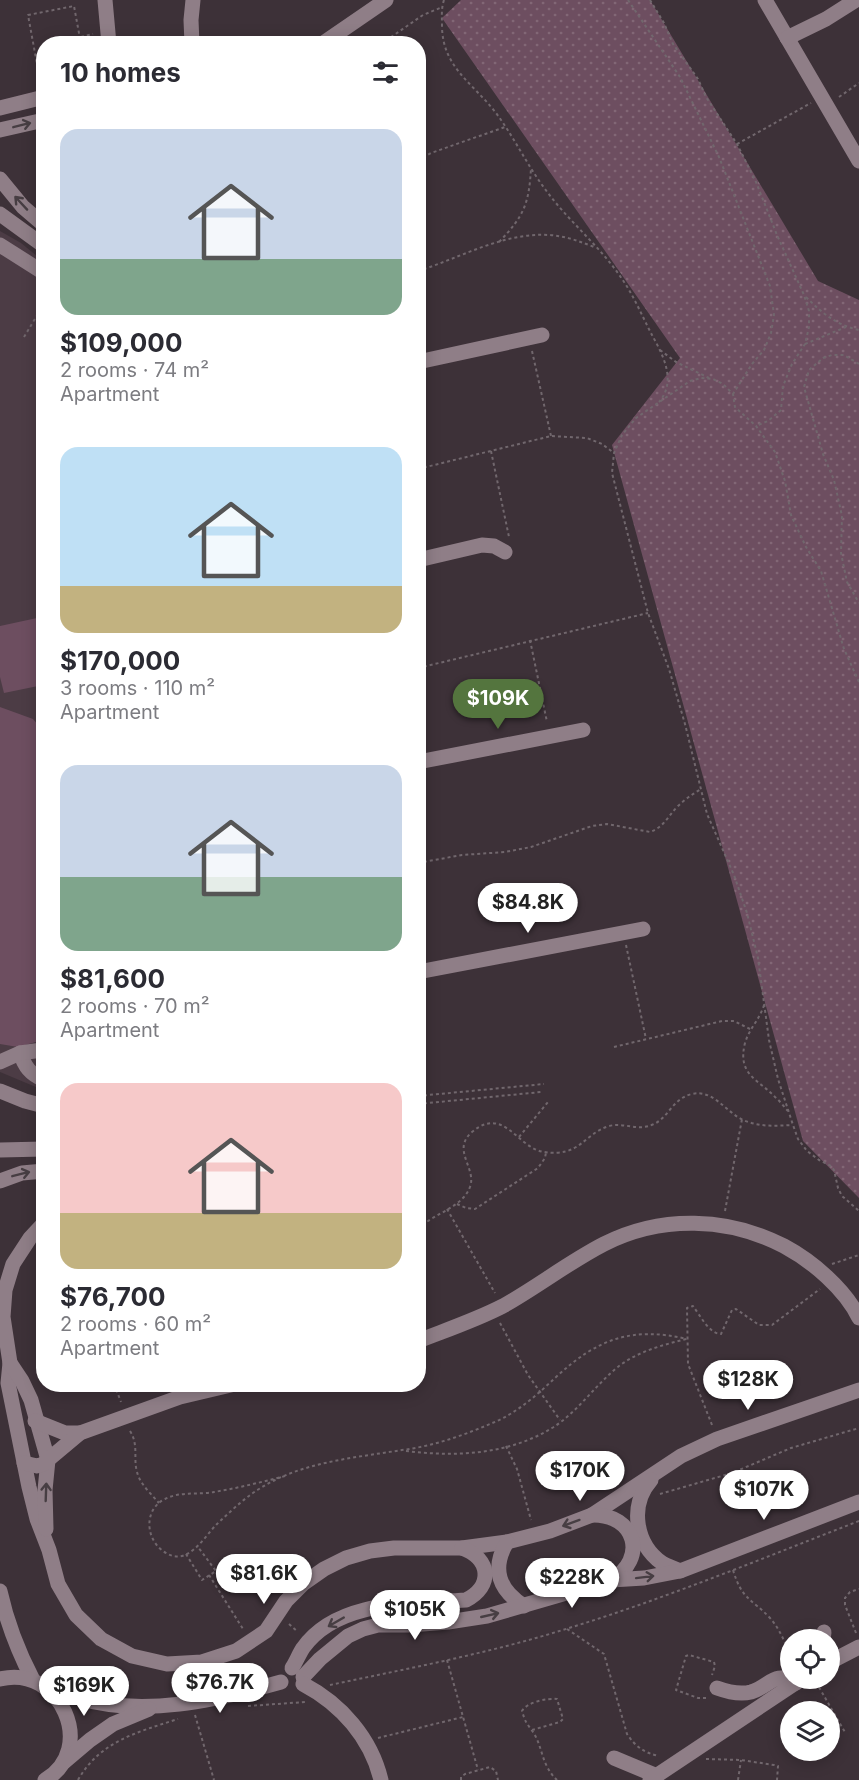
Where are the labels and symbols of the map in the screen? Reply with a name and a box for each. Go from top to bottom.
one-way arrow [12,118,31,130]
one-way arrow [14,196,28,211]
pin: $109K [456,679,540,730]
pin: $84.8K [479,883,577,934]
one-way arrow [12,1168,31,1180]
pin: $128K [706,1360,790,1411]
pin: $170K [538,1451,622,1502]
pin: $107K [722,1470,806,1521]
one-way arrow [40,1482,51,1502]
one-way arrow [562,1519,581,1530]
pin: $81.6K [215,1554,313,1605]
pin: $228K [530,1558,614,1609]
one-way arrow [635,1571,655,1582]
pin: $105K [373,1590,457,1641]
one-way arrow [480,1608,499,1620]
one-way arrow [328,1616,345,1628]
pin: $76.7K [171,1663,269,1714]
pin: $169K [42,1666,126,1717]

